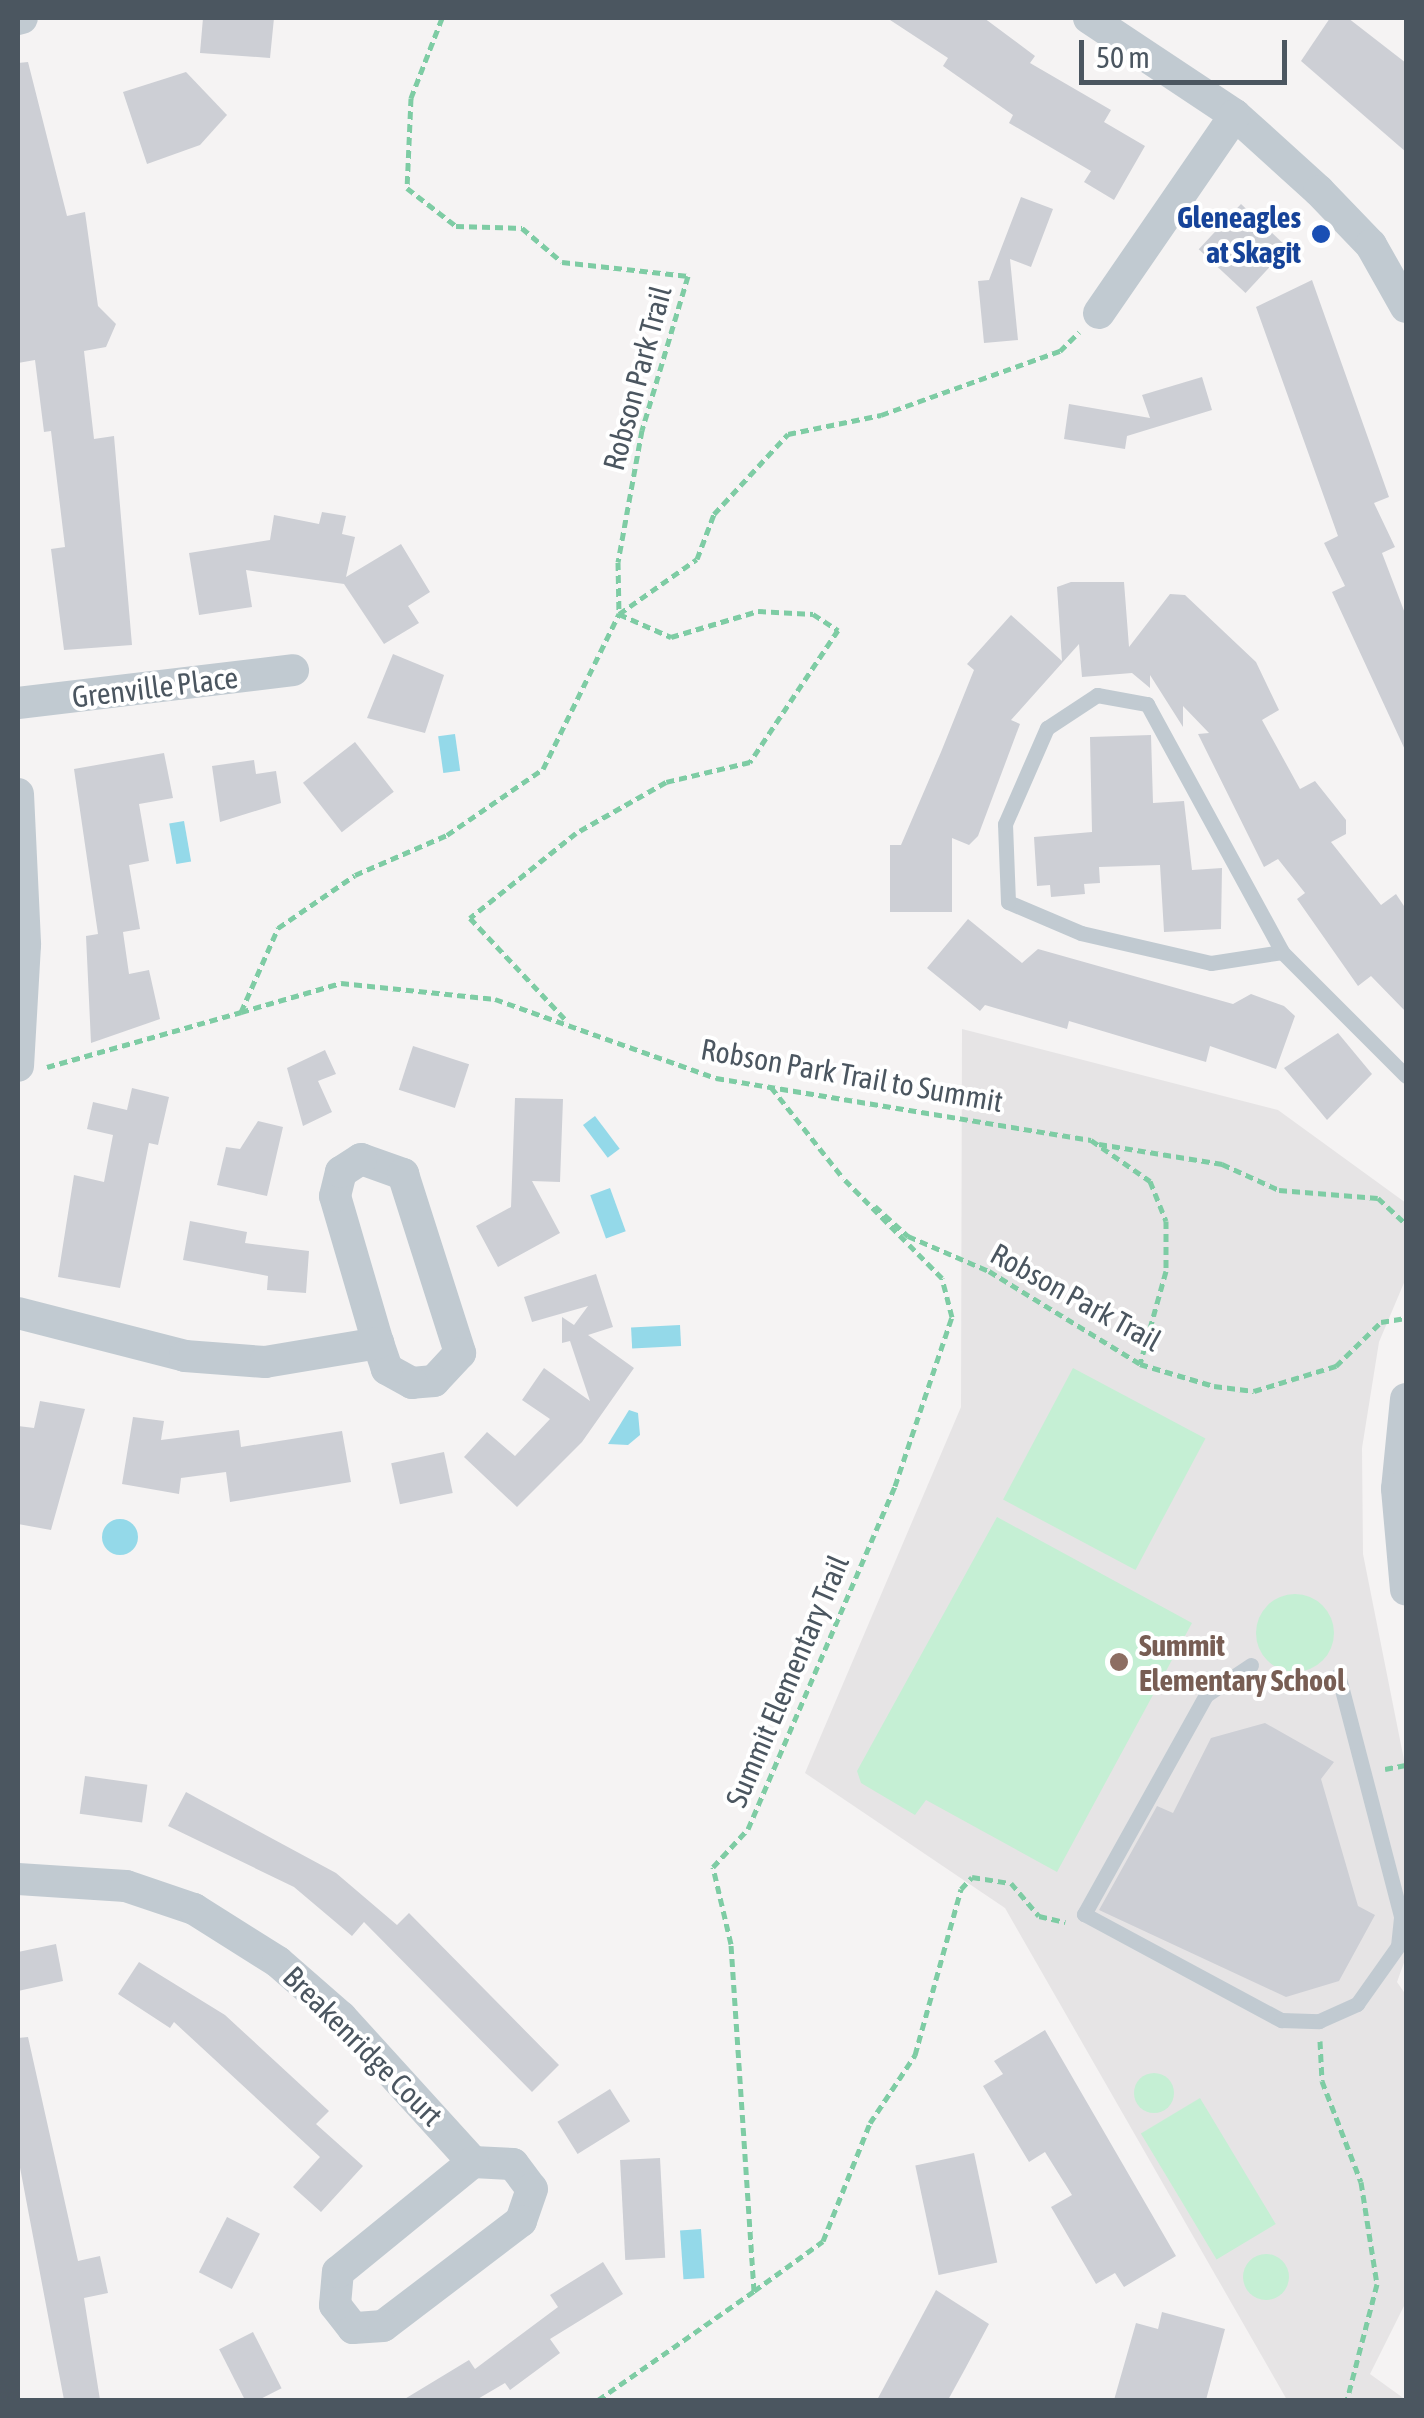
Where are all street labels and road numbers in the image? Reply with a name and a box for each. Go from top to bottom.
street label: Robson Park Trail [595,282,679,474]
street label: Grenville Place [70,659,240,715]
street label: Robson Park Trail to Summit [698,1031,1006,1119]
street label: Robson Park Trail [984,1235,1168,1359]
street label: Summit Elementary Trail [718,1550,856,1812]
street label: Breakenridge Court [276,1959,450,2133]

